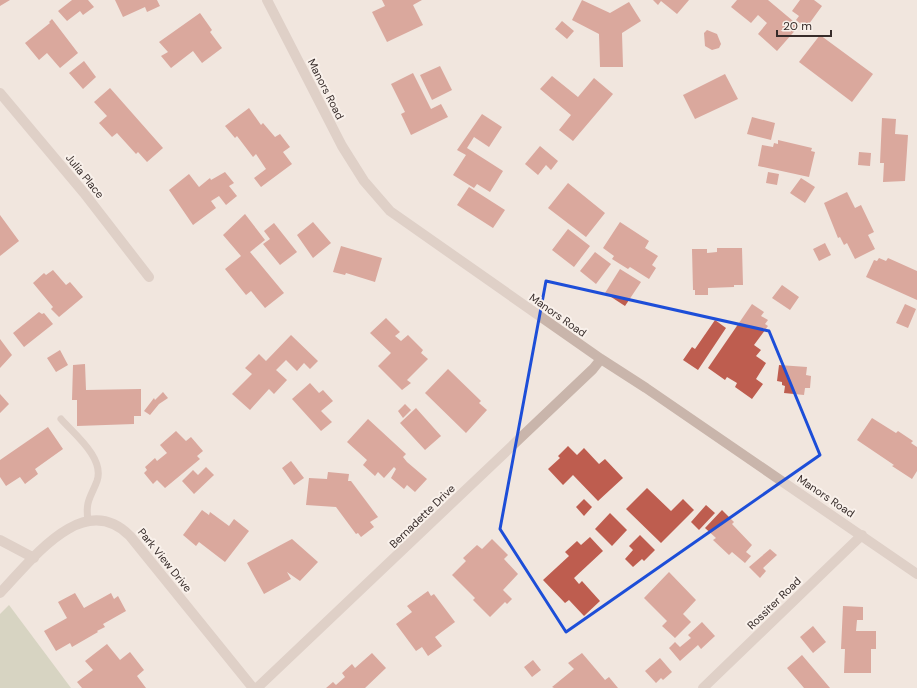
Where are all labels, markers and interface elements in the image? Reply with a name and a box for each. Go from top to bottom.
scale bar [777,12,831,38]
text: 20 m [783,18,812,34]
street label: Manors Road [305,56,347,122]
street label: Julia Place [63,151,107,201]
street label: Manors Road [527,290,589,340]
street label: Manors Road [795,472,857,520]
street label: Bernadette Drive [386,481,458,551]
street label: Park View Drive [135,525,195,595]
street label: Rossiter Road [744,574,804,632]

